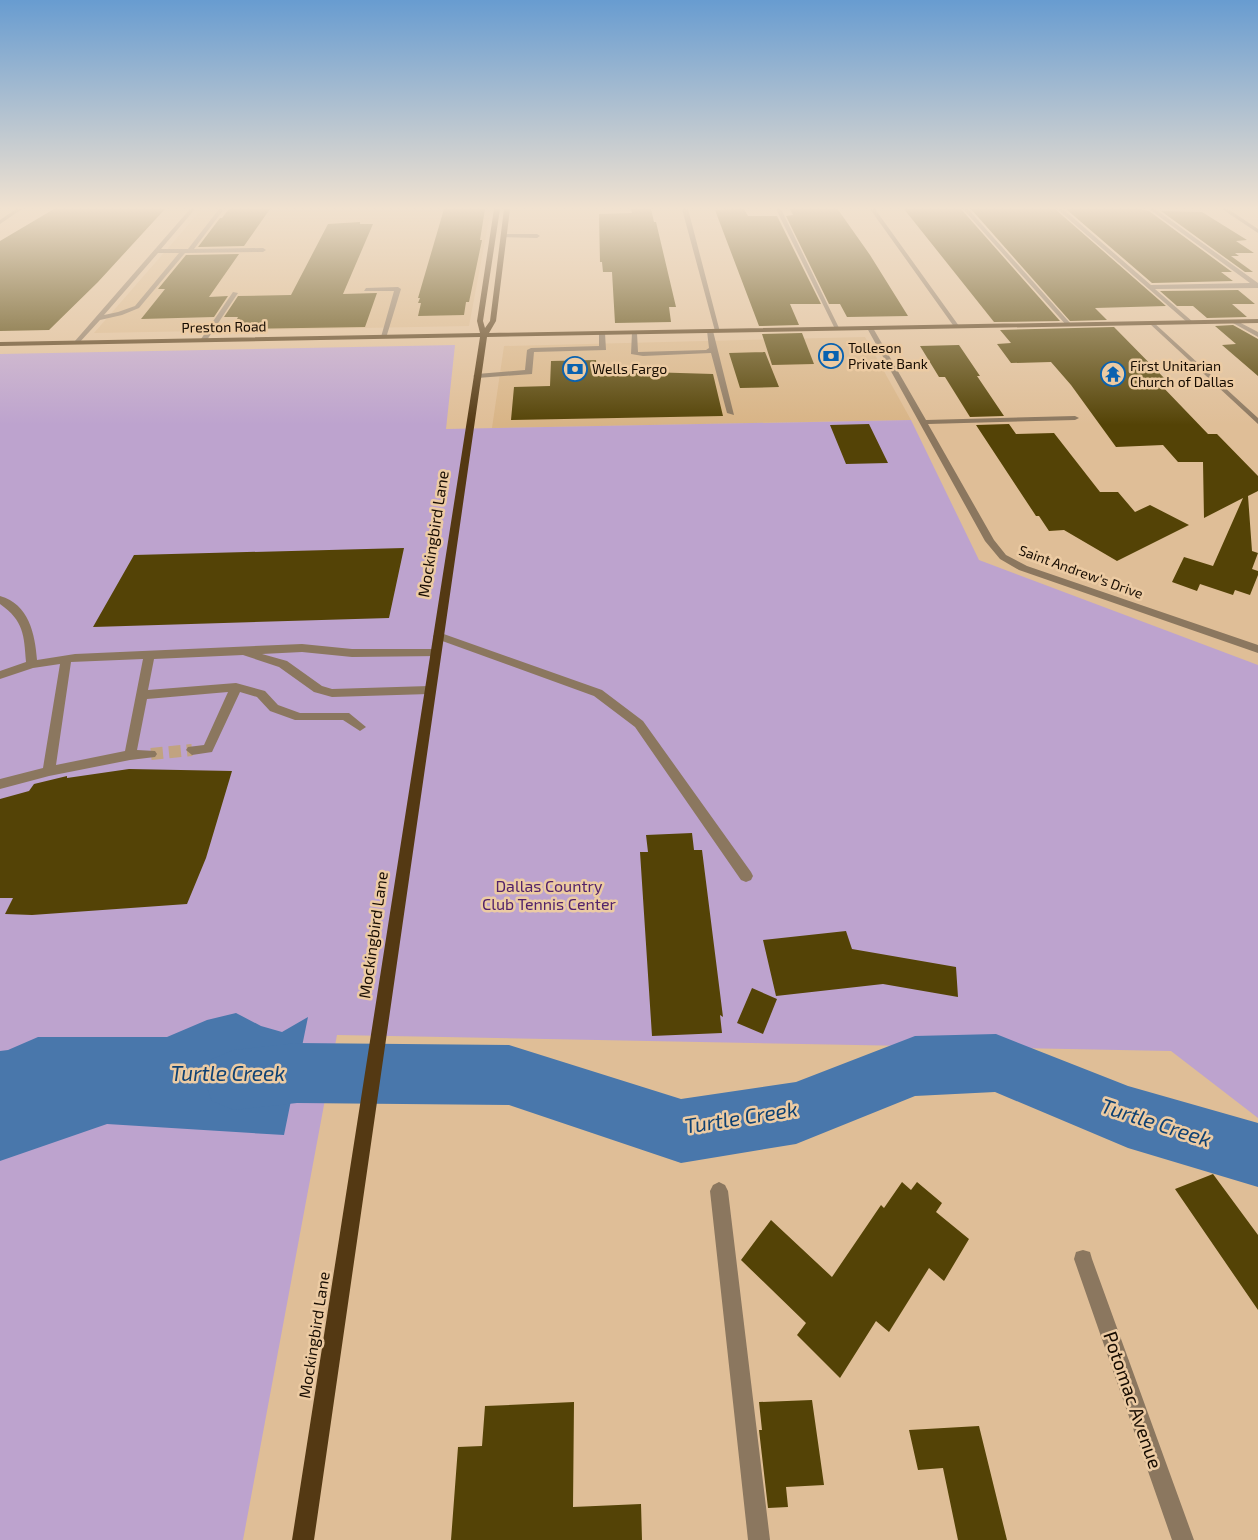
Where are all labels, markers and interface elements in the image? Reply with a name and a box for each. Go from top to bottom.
street label: Preston Road [181,317,267,336]
place label: Tolleson Private Bank [848,339,928,372]
bank icon: Tolleson Private Bank [818,343,844,369]
bank icon: Wells Fargo [562,356,588,382]
place label: First Unitarian Church of Dallas [1130,357,1234,390]
place label: Wells Fargo [592,360,667,377]
temple icon: First Unitarian Church of Dallas [1100,361,1126,387]
street label: Mockingbird Lane [413,469,452,599]
street label: Saint Andrew's Drive [1017,541,1146,602]
street label: Mockingbird Lane [354,870,391,1000]
park label: Dallas Country Club Tennis Center [482,876,616,913]
water label: Turtle Creek [171,1060,285,1085]
water label: Turtle Creek [1098,1092,1215,1151]
water label: Turtle Creek [682,1095,799,1138]
street label: Mockingbird Lane [294,1270,333,1400]
street label: Potomac Avenue [1099,1328,1168,1472]

